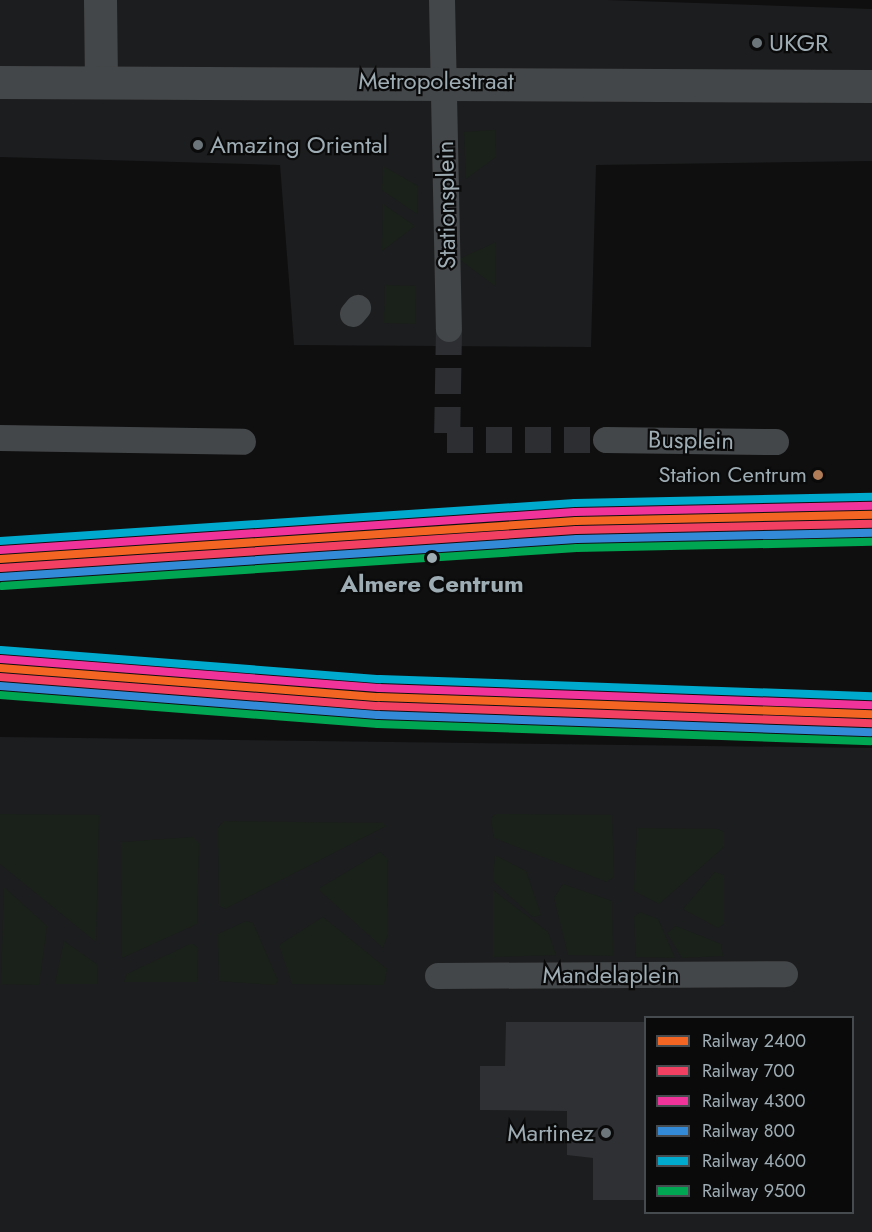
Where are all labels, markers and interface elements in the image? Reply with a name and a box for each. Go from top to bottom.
place label: UKGR [769,29,828,57]
marker: UKGR [750,36,764,50]
street label: Metropolestraat [358,67,514,95]
place label: Amazing Oriental [210,131,388,159]
marker: Amazing Oriental [191,138,205,152]
street label: Stationsplein [430,141,462,269]
street label: Busplein [648,425,734,455]
place label: Station Centrum [658,462,807,488]
marker: Station Centrum [812,469,824,481]
marker: Almere Centrum [423,549,441,567]
place label: Almere Centrum [340,570,524,598]
street label: Mandelaplein [542,961,680,989]
legend [644,1016,854,1214]
text: Railway 2400 [702,1028,806,1054]
text: Railway 700 [702,1058,795,1084]
text: Railway 4300 [702,1088,806,1114]
text: Railway 800 [702,1118,795,1144]
place label: Martinez [507,1119,594,1147]
marker: Martinez [599,1126,613,1140]
text: Railway 4600 [702,1148,806,1174]
text: Railway 9500 [702,1178,806,1204]

